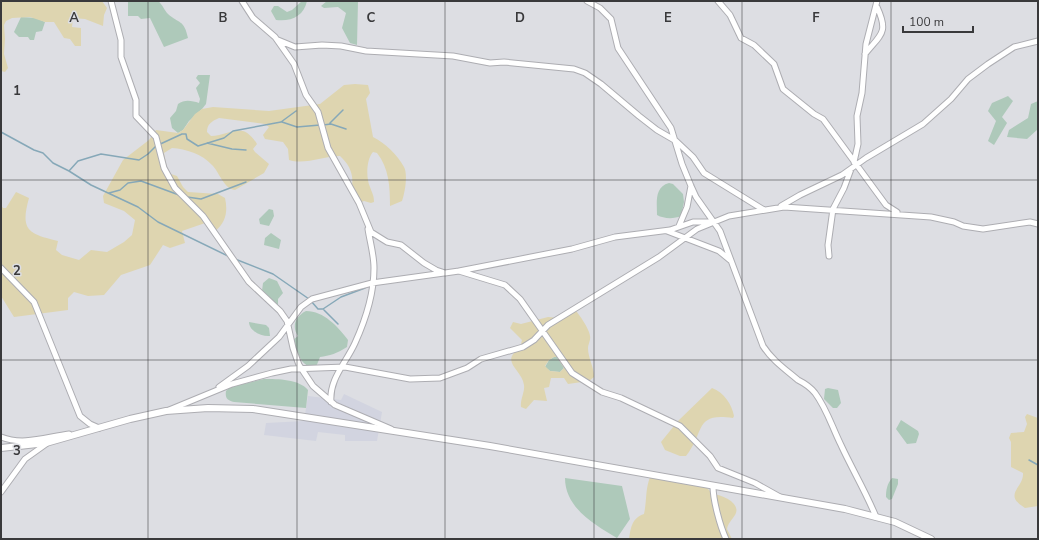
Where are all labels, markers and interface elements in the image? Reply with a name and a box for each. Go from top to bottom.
scale bar [903,8,973,34]
text: A [69,9,79,27]
text: B [219,9,228,27]
text: C [367,9,376,27]
text: D [515,9,525,27]
text: E [664,9,672,27]
text: F [812,9,820,27]
text: 100 m [909,14,944,30]
text: 1 [13,82,21,100]
text: 2 [13,262,21,280]
text: 3 [13,442,21,460]

